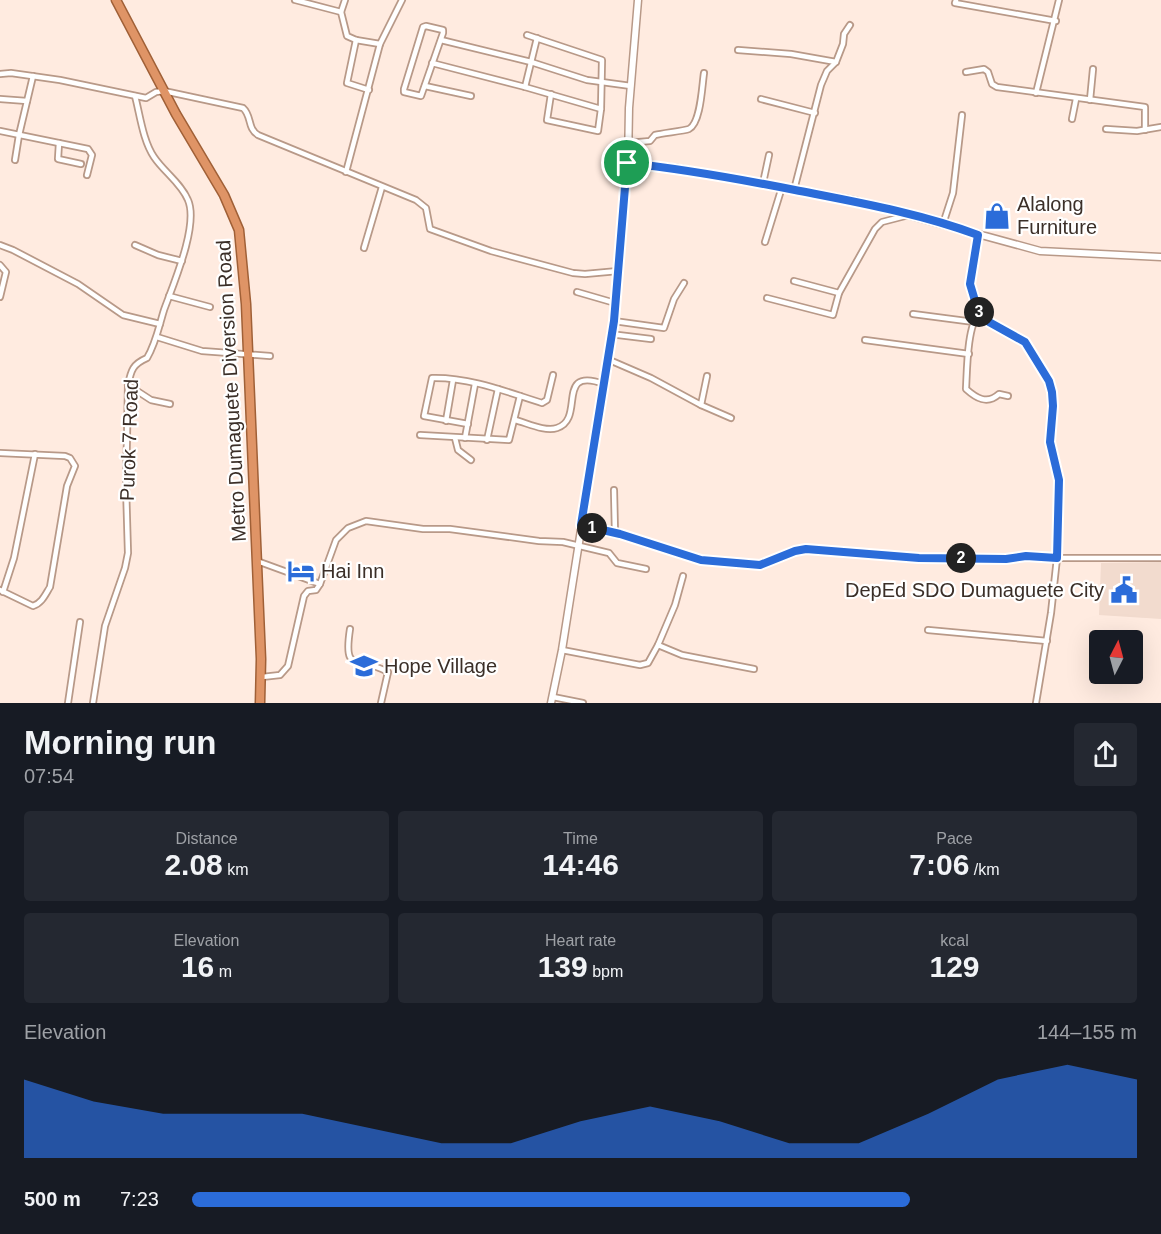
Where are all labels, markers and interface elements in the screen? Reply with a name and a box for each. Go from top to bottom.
pin [601,137,652,188]
icon: arrive [610,146,643,179]
place label: Alalong Furniture [1017,193,1097,238]
shop icon: Alalong Furniture [982,201,1012,231]
street label: Metro Dumaguete Diversion Road [212,239,250,543]
pin: 3 [964,297,994,327]
text: 3 [975,303,983,320]
street label: Purok 7 Road [116,379,142,501]
pin: 1 [577,513,607,543]
text: 1 [588,519,596,536]
pin: 2 [946,543,976,573]
text: 2 [957,549,965,566]
hotel icon: Hai Inn [286,556,316,586]
place label: Hai Inn [321,560,384,582]
public building icon: DepEd SDO Dumaguete City [1109,575,1139,605]
place label: DepEd SDO Dumaguete City [845,579,1104,601]
north arrow [1089,630,1143,684]
map controls [1089,630,1143,684]
school or university icon: Hope Village [349,651,379,681]
place label: Hope Village [384,655,497,677]
button: share [1074,723,1137,786]
text: Morning run [24,724,216,761]
text: 07:54 [24,765,74,787]
text: Distance [175,830,238,847]
text: Time [563,830,598,847]
text: Pace [936,830,973,847]
text: 2.08 [164,848,223,881]
text: 14:46 [542,848,619,881]
text: 7:06 [909,848,969,881]
text: km [223,861,249,878]
text: /km [969,861,1000,878]
text: Elevation [174,932,239,949]
text: Heart rate [545,932,616,949]
text: kcal [940,932,969,949]
text: 16 [181,950,214,983]
text: 139 [538,950,588,983]
text: 129 [929,950,980,983]
text: m [214,963,232,980]
text: bpm [588,963,623,980]
text: Elevation [24,1021,106,1043]
text: 144–155 m [1037,1021,1137,1043]
text: 500 m [24,1188,81,1210]
text: 7:23 [120,1188,159,1210]

